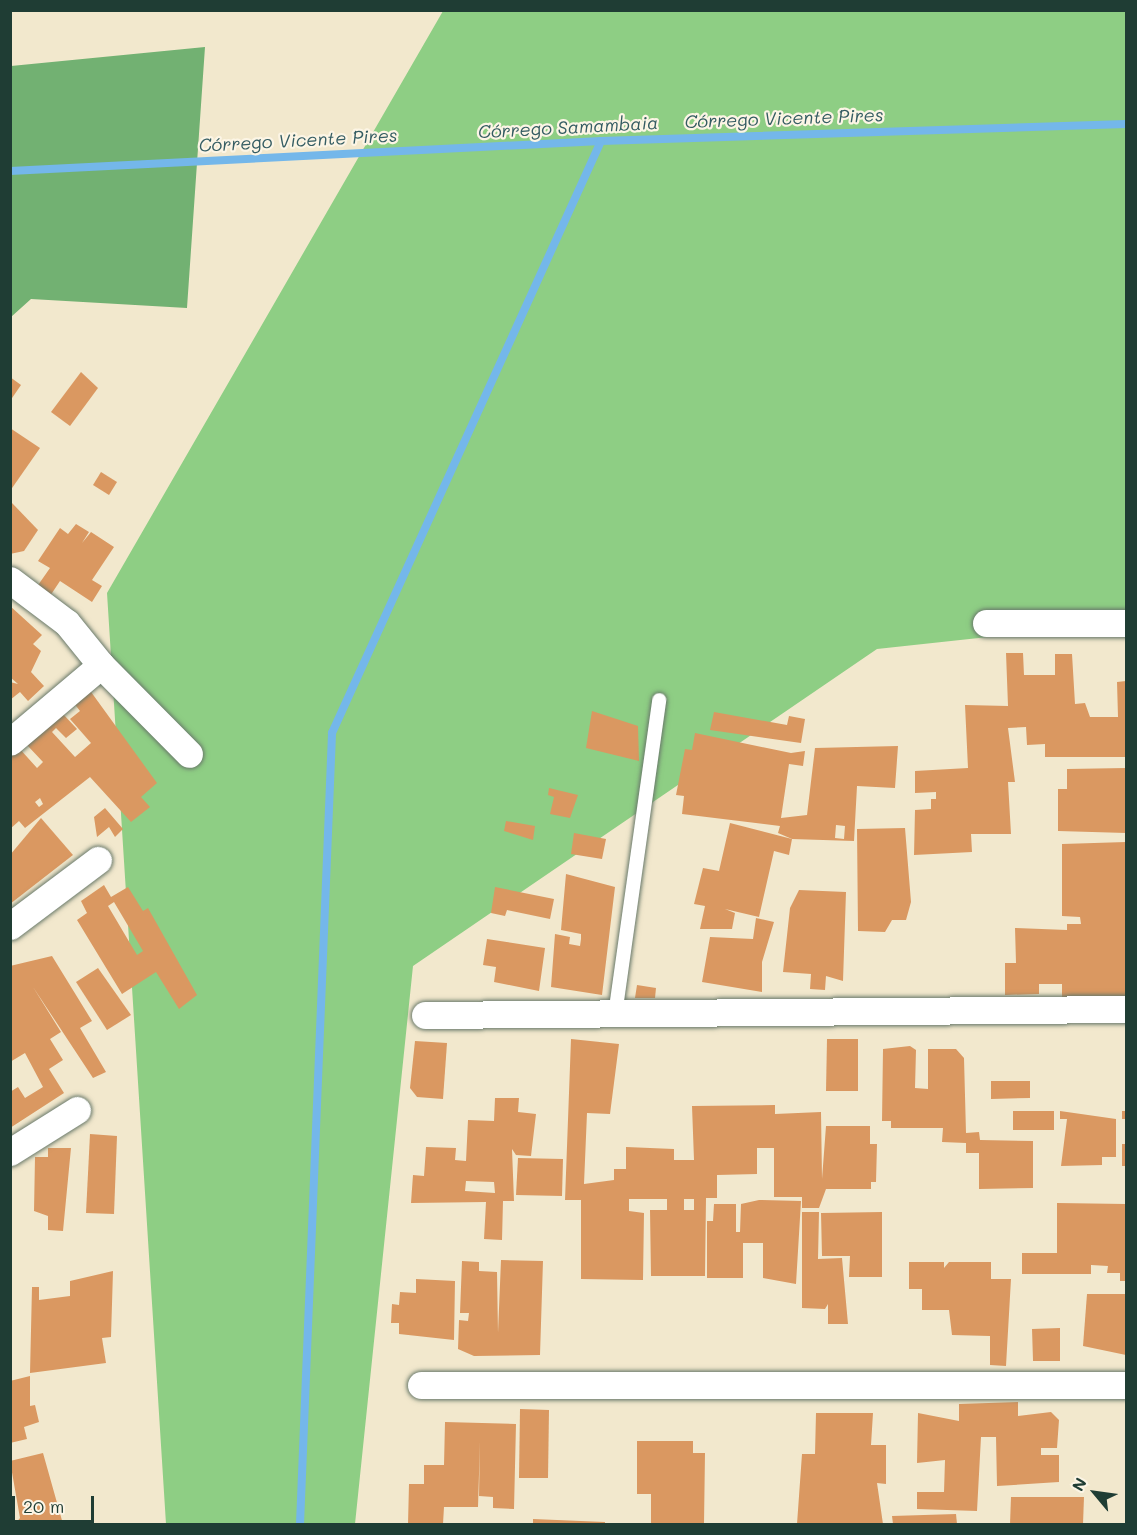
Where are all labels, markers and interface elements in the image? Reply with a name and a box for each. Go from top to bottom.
water label: Córrego Vicente Pires [684,104,884,132]
water label: Córrego Samambaia [477,111,659,143]
water label: Córrego Vicente Pires [198,124,398,156]
north arrow [1065,1463,1125,1523]
text: N [1067,1474,1091,1494]
scale bar [15,1484,98,1522]
text: 20 m [23,1494,64,1518]

